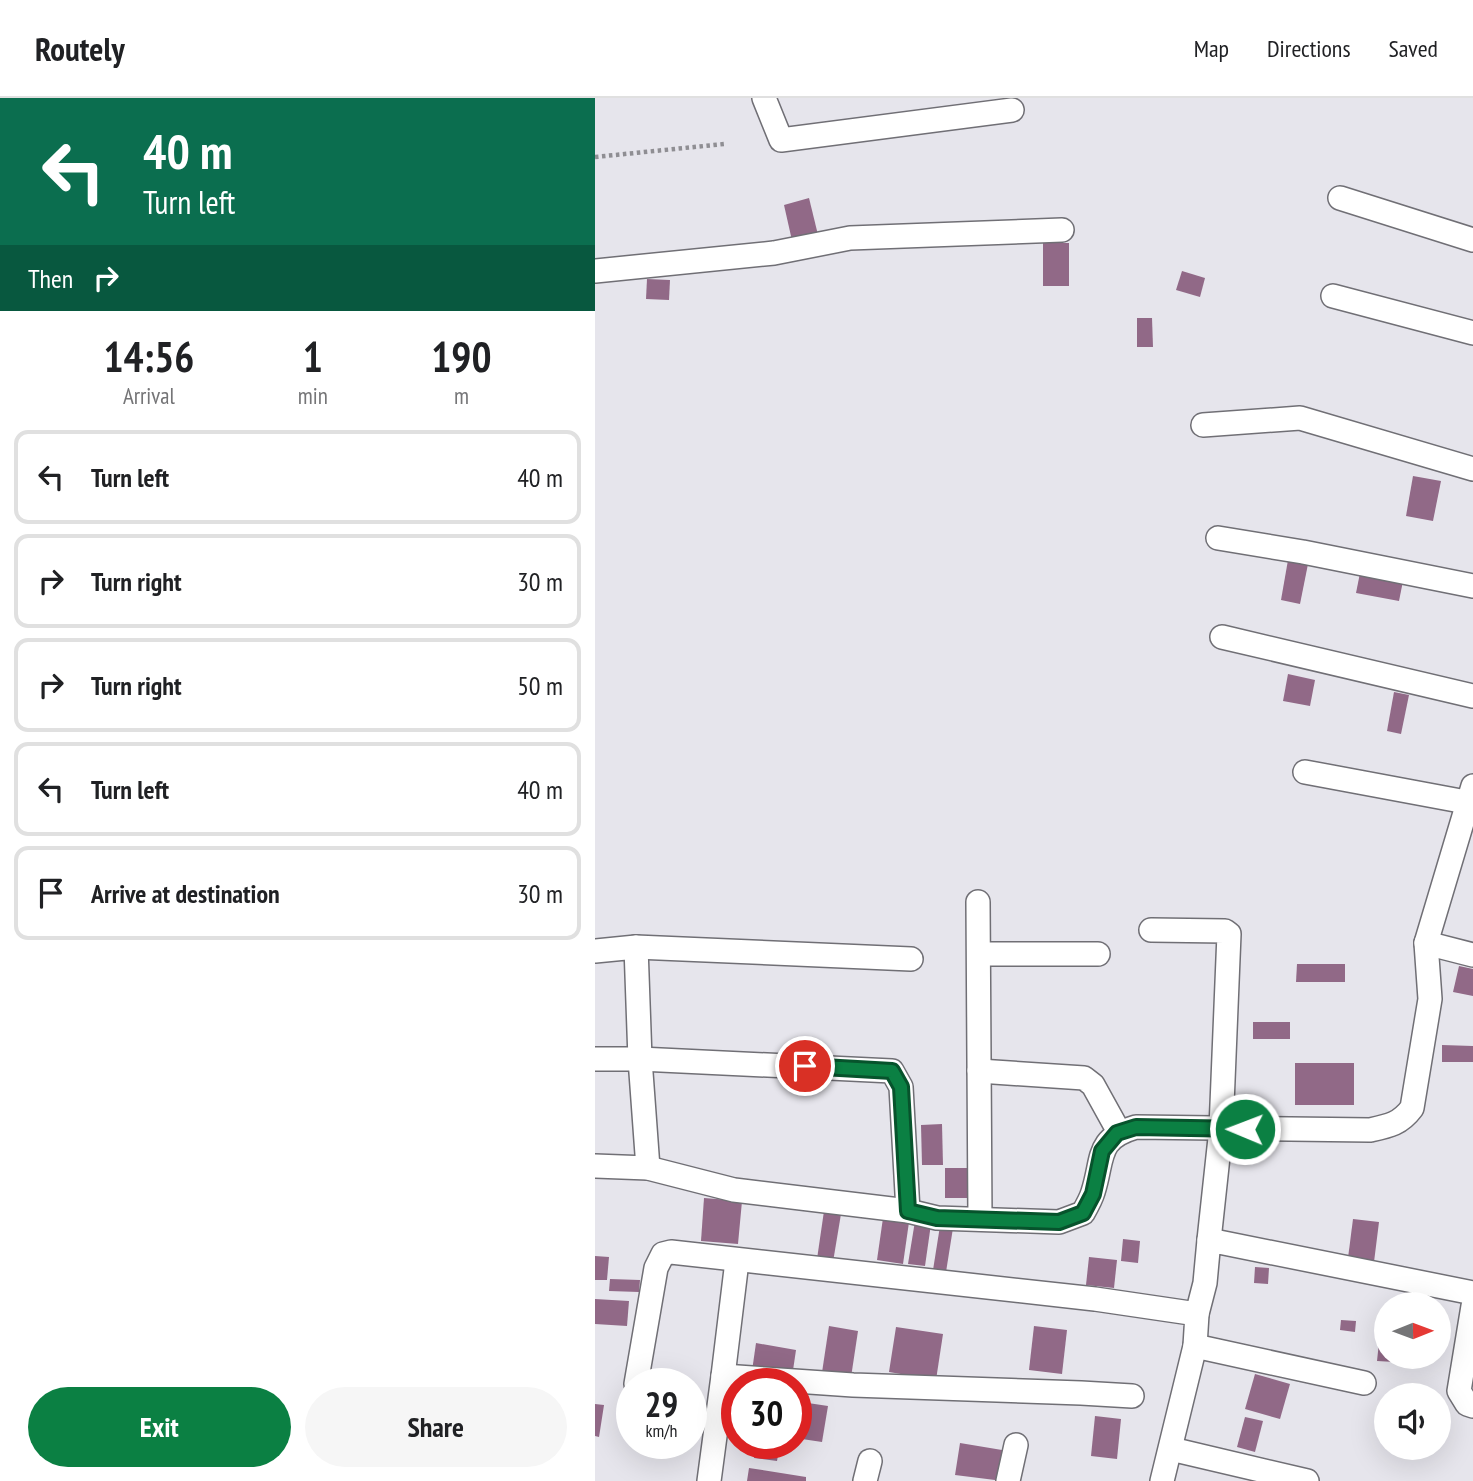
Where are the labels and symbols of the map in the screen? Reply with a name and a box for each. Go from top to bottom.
pin [775,1036,835,1096]
position arrow [1208,1092,1282,1166]
north arrow [1374,1292,1451,1368]
speed limit sign: 30 [721,1368,812,1459]

